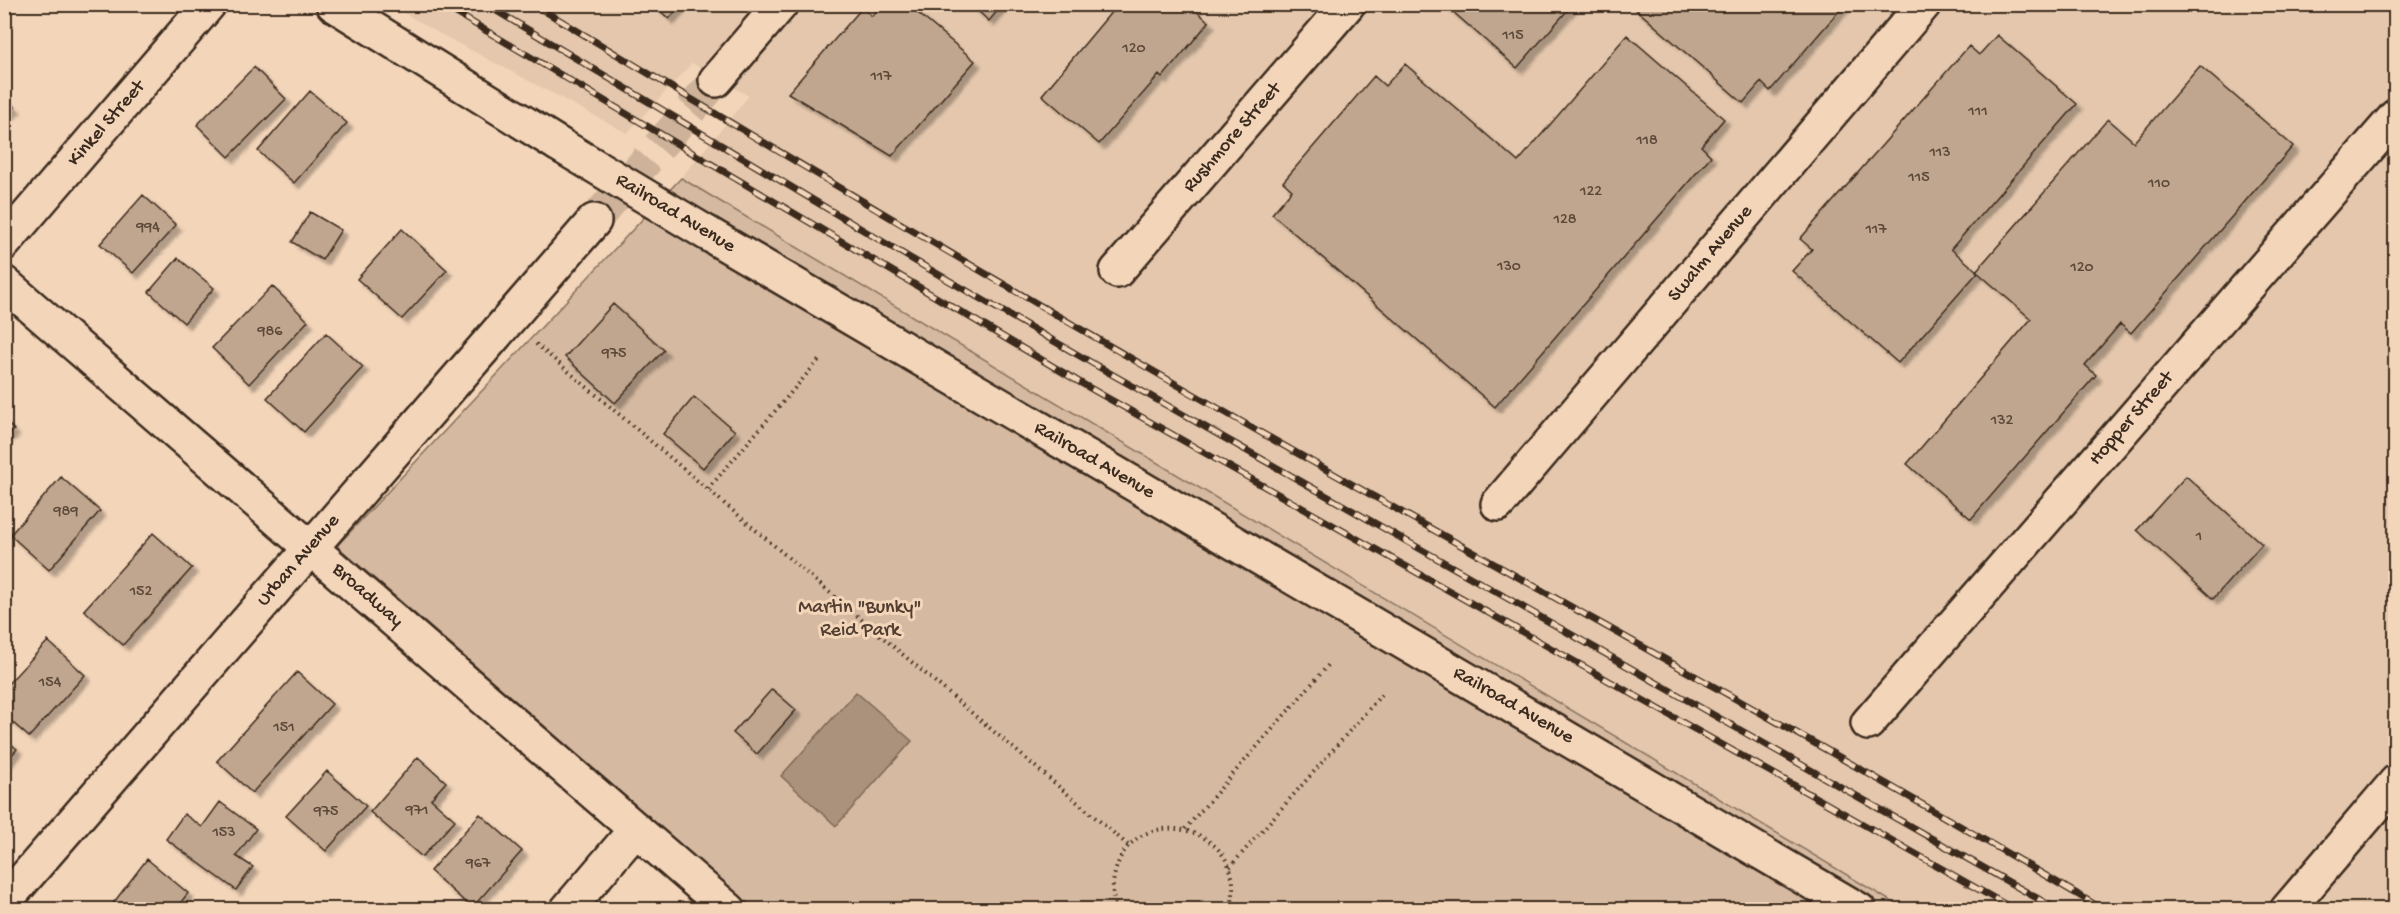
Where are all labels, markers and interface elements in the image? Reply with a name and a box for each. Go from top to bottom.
house number: 115 [1501,27,1524,46]
house number: 120 [1121,40,1146,59]
house number: 117 [869,68,892,87]
street label: Kinkel Street [63,75,152,172]
street label: Rushmore Street [1179,77,1288,198]
house number: 111 [1967,103,1988,122]
house number: 118 [1635,132,1658,151]
house number: 113 [1928,144,1951,163]
street label: Railroad Avenue [611,169,740,259]
house number: 115 [1907,169,1930,188]
house number: 110 [2147,175,2170,194]
house number: 122 [1579,183,1602,202]
street label: Swalm Avenue [1664,200,1759,307]
house number: 128 [1552,211,1577,230]
house number: 994 [135,219,160,238]
house number: 117 [1864,221,1887,240]
house number: 130 [1496,258,1521,277]
house number: 120 [2069,259,2094,278]
house number: 986 [257,323,283,342]
house number: 975 [601,345,626,364]
street label: Hopper Street [2085,366,2180,471]
house number: 132 [1990,412,2013,431]
street label: Railroad Avenue [1030,417,1159,505]
house number: 989 [53,503,78,522]
street label: Urban Avenue [253,510,346,612]
house number: 1 [2195,528,2202,547]
street label: Broadway [326,558,407,633]
house number: 152 [129,583,153,602]
park label: Martin "Bunky" Reid Park [798,597,922,643]
street label: Railroad Avenue [1449,662,1578,750]
house number: 154 [38,674,62,693]
house number: 151 [272,719,295,738]
house number: 971 [405,802,428,821]
house number: 975 [313,803,338,822]
house number: 153 [211,824,236,843]
house number: 967 [465,855,491,874]

